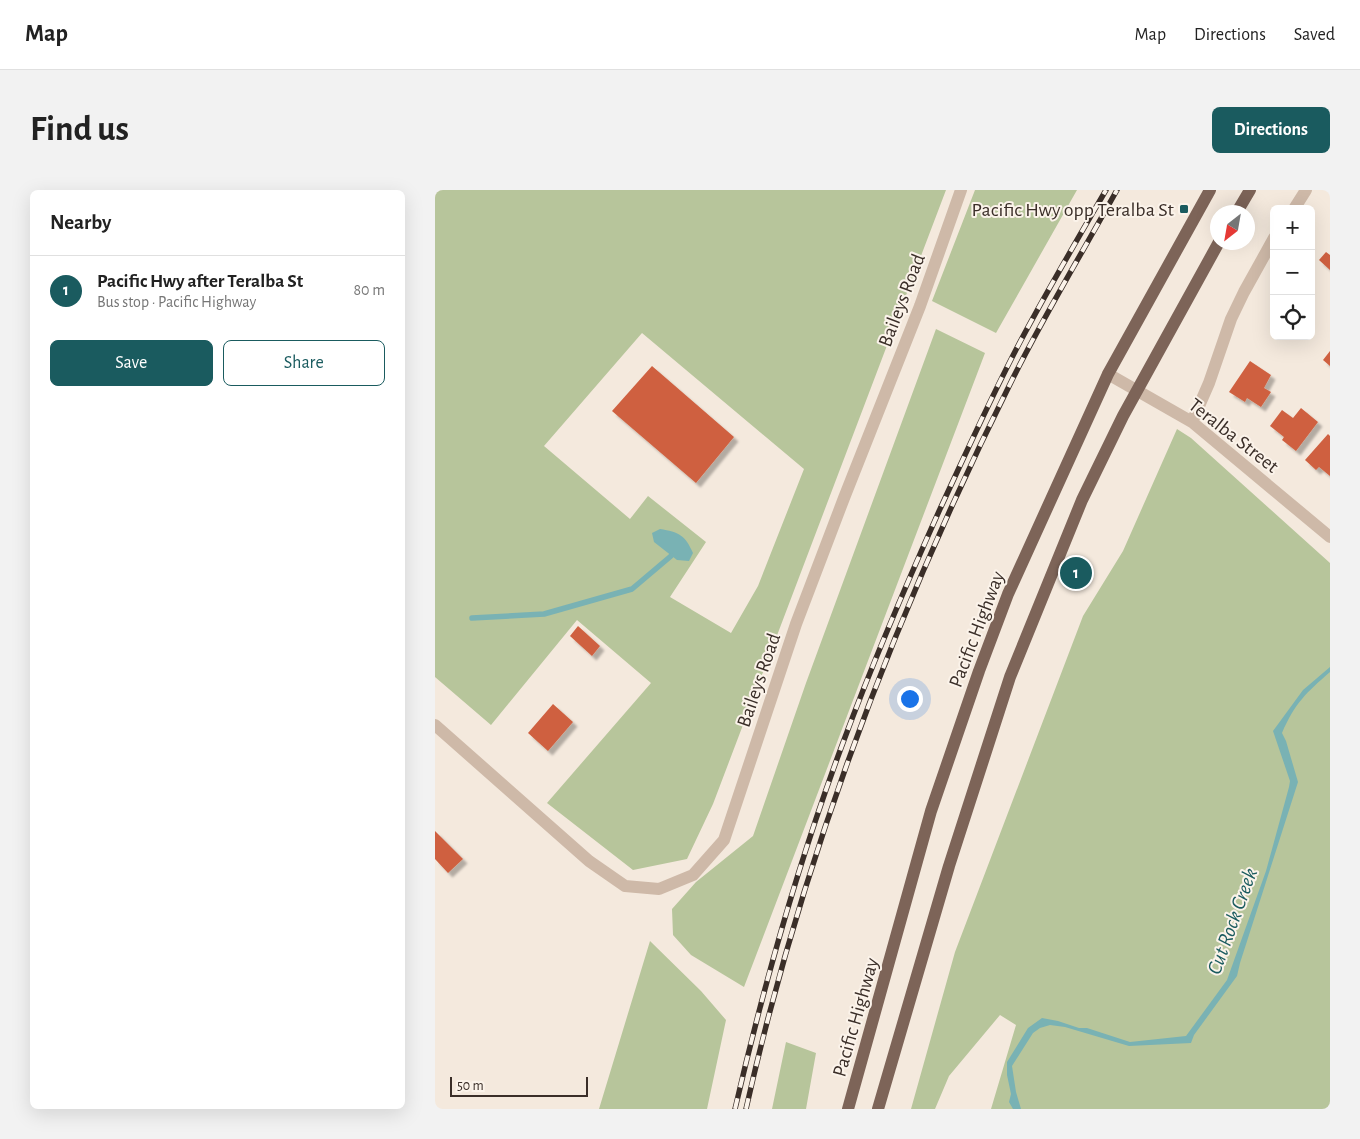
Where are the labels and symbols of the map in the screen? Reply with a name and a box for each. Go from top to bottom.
place label: Pacific Hwy opp Teralba St [972,200,1175,220]
marker: Pacific Hwy opp Teralba St [1178,203,1190,215]
north arrow [1210,205,1255,250]
street label: Baileys Road [875,251,929,350]
street label: Teralba Street [1185,395,1283,477]
pin: 1 [1060,554,1092,592]
street label: Pacific Highway [946,568,1008,690]
street label: Baileys Road [734,631,784,730]
your location [897,686,923,712]
water label: Cut Rock Creek [1204,865,1261,977]
street label: Pacific Highway [829,955,883,1079]
scale bar [450,1074,587,1097]

